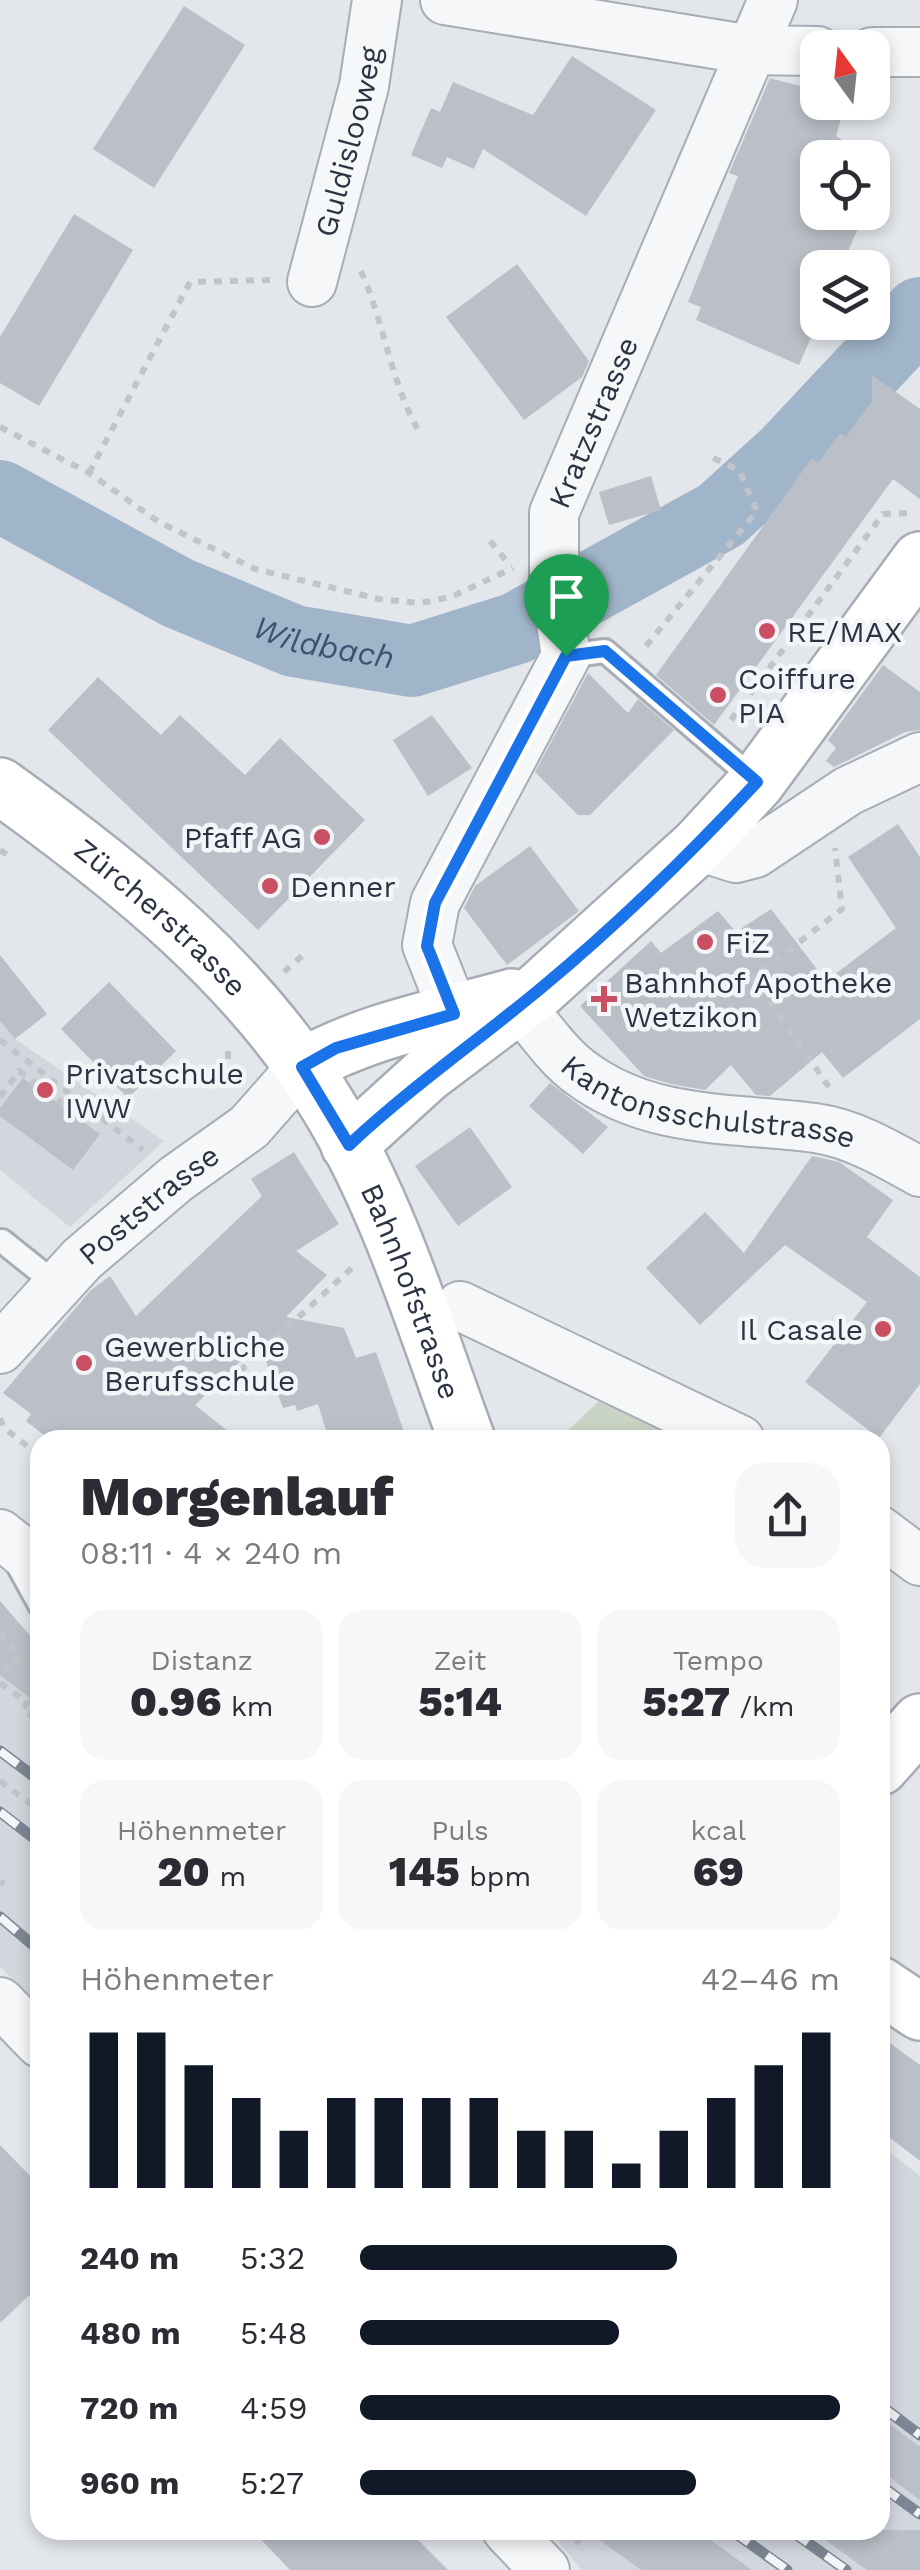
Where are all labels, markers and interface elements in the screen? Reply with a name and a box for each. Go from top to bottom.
north arrow [800,30,890,120]
map controls [800,30,890,340]
street label: Guldislooweg [307,44,387,240]
button: locate [800,140,890,230]
button: layers [800,250,890,340]
street label: Kratzstrasse [541,331,645,513]
pin [524,554,609,657]
icon: arrive [539,569,594,624]
water label: Wildbach [248,607,397,677]
place label: RE/MAX [787,614,902,649]
marker: RE/MAX [756,620,778,642]
place label: Coiffure PIA [738,661,856,730]
marker: Coiffure PIA [707,684,729,706]
place label: Pfaff AG [184,820,302,855]
marker: Pfaff AG [311,826,333,848]
street label: Zürcherstrasse [68,831,255,1003]
place label: Denner [290,869,396,904]
marker: Denner [259,875,281,897]
place label: FiZ [725,925,770,960]
marker: FiZ [694,931,716,953]
place label: Bahnhof Apotheke Wetzikon [624,965,892,1034]
marker: Bahnhof Apotheke Wetzikon [593,988,615,1010]
street label: Kantonsschulstrasse [554,1047,861,1155]
place label: Privatschule IWW [65,1056,244,1125]
marker: Privatschule IWW [34,1079,56,1101]
street label: Poststrasse [71,1137,225,1272]
street label: Bahnhofstrasse [354,1178,468,1404]
place label: Il Casale [739,1312,863,1347]
marker: Il Casale [872,1318,894,1340]
place label: Gewerbliche Berufsschule [104,1329,295,1398]
marker: Gewerbliche Berufsschule [73,1352,95,1374]
button: share [735,1463,840,1568]
text: Morgenlauf [80,1464,393,1528]
text: 08:11 · 4 × 240 m [80,1534,342,1572]
text: Distanz [151,1644,253,1677]
text: Zeit [434,1644,486,1677]
text: Tempo [673,1644,764,1677]
text: 0.96 [130,1677,221,1726]
text: 5:14 [418,1677,502,1726]
text: 5:27 [642,1677,730,1726]
text: km [221,1690,274,1723]
text: /km [730,1690,795,1723]
text: Höhenmeter [117,1814,287,1847]
text: Puls [431,1814,489,1847]
text: kcal [691,1814,746,1847]
text: 20 [157,1847,210,1896]
text: 145 [389,1847,460,1896]
text: 69 [692,1847,744,1896]
text: m [210,1860,246,1893]
text: bpm [460,1860,531,1893]
text: Höhenmeter [80,1960,274,1998]
text: 42–46 m [701,1960,840,1998]
text: 240 m [80,2239,179,2277]
text: 5:32 [240,2239,305,2277]
text: 480 m [80,2314,181,2352]
text: 5:48 [240,2314,307,2352]
text: 720 m [80,2389,178,2427]
text: 4:59 [240,2389,307,2427]
text: 960 m [80,2464,179,2502]
text: 5:27 [240,2464,304,2502]

